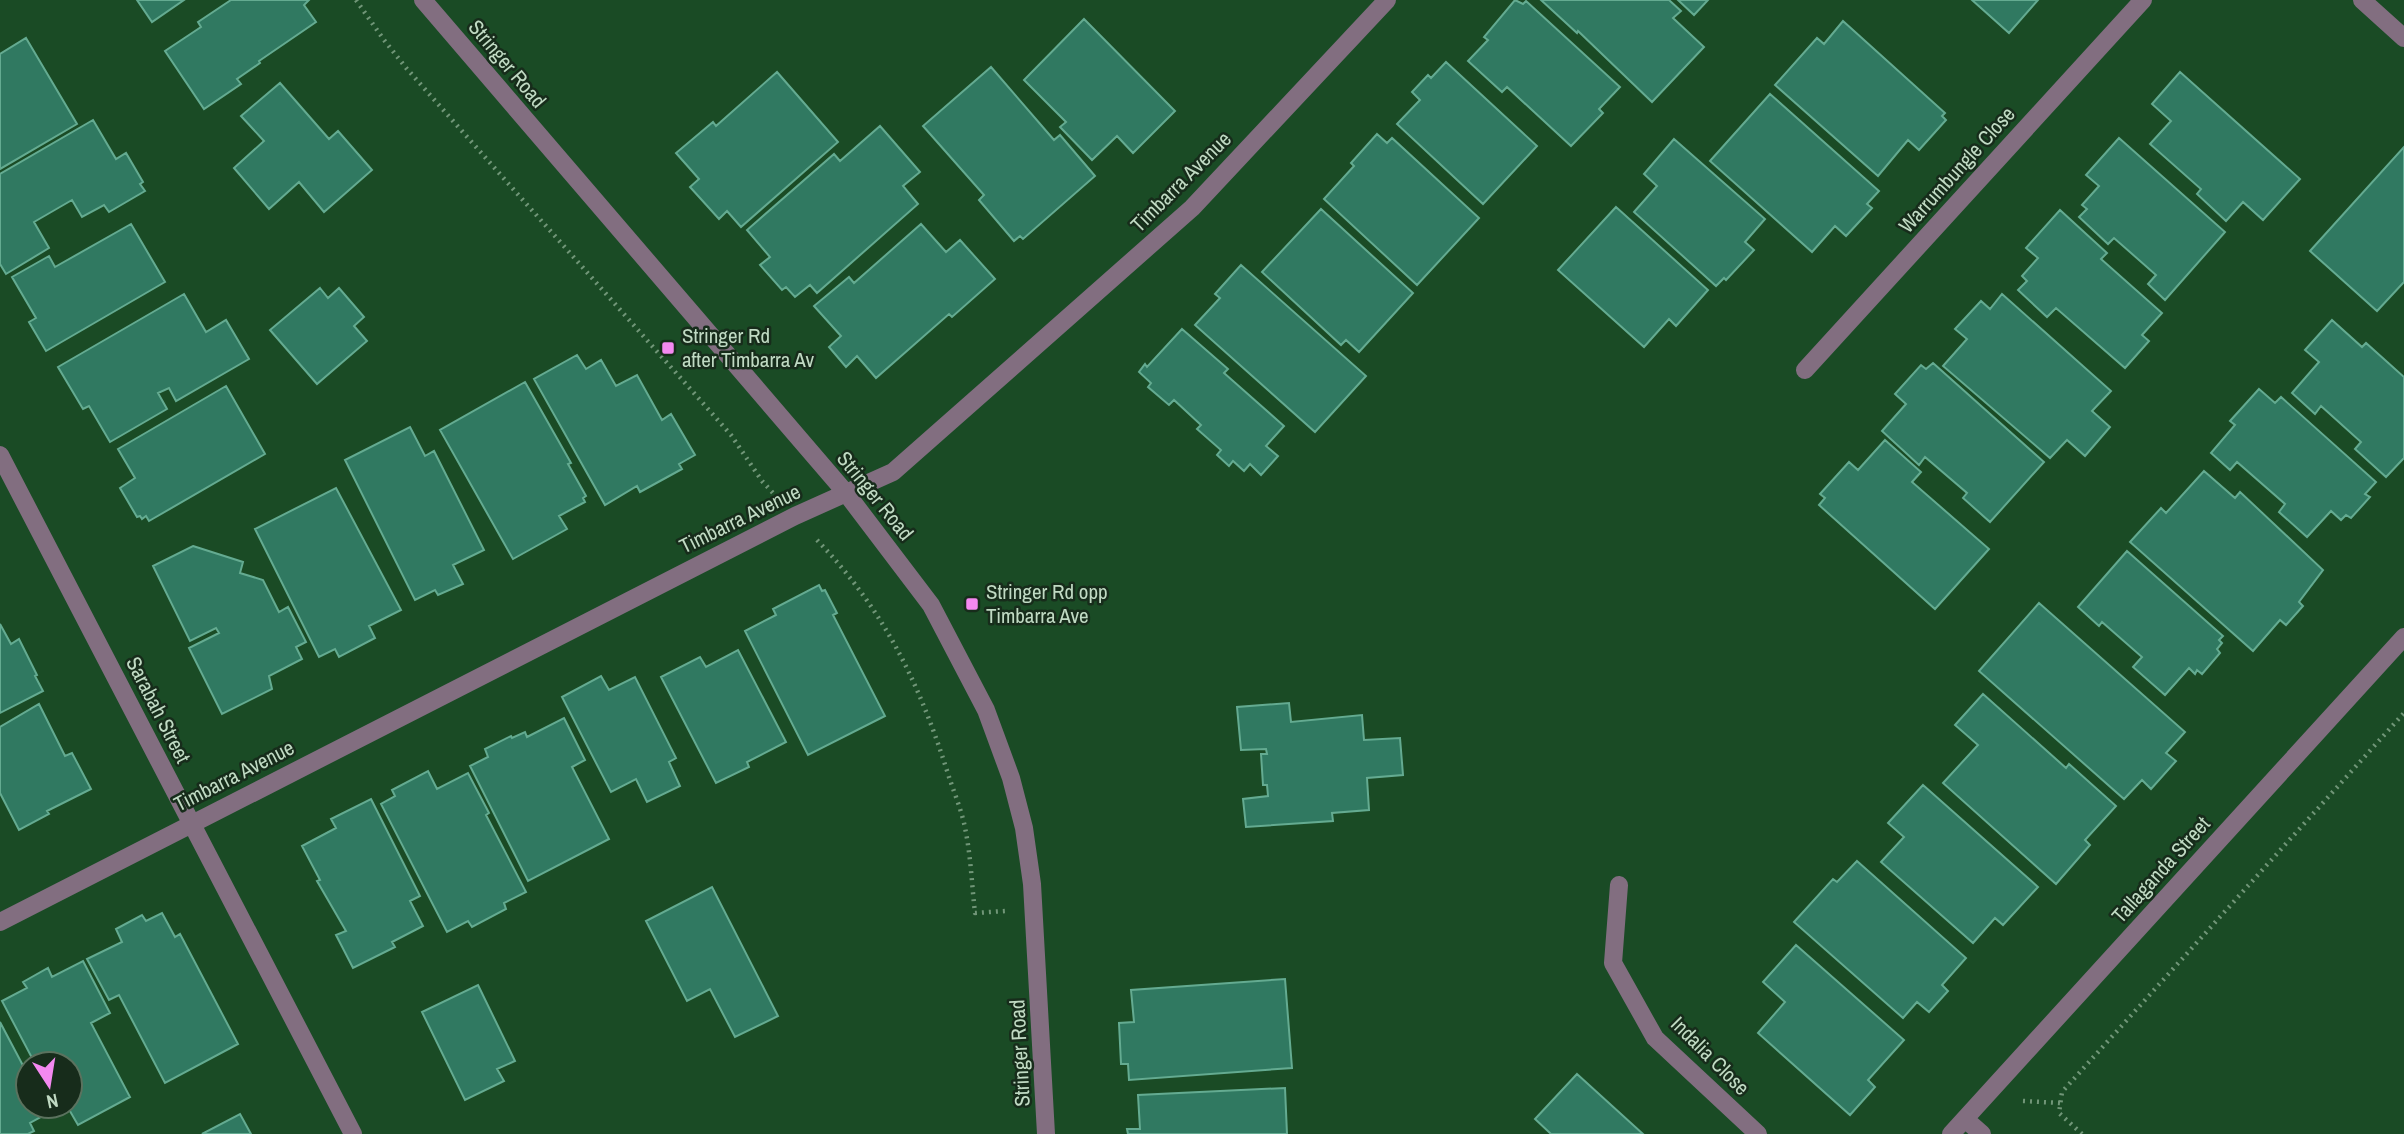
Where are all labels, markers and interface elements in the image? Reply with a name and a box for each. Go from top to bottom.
street label: Stringer Road [462,13,553,114]
street label: Warrumbungle Close [1892,100,2021,239]
street label: Timbarra Avenue [1124,125,1237,238]
place label: Stringer Rd after Timbarra Av [682,321,814,374]
marker: Stringer Rd after Timbarra Av [660,340,676,356]
street label: Stringer Road [830,445,920,546]
street label: Timbarra Avenue [674,477,805,560]
place label: Stringer Rd opp Timbarra Ave [986,577,1108,630]
marker: Stringer Rd opp Timbarra Ave [964,596,980,612]
street label: Sarabah Street [119,652,198,768]
street label: Timbarra Avenue [169,733,299,818]
street label: Tallaganda Street [2105,810,2216,929]
street label: Stringer Road [1002,999,1037,1107]
street label: Indalia Close [1665,1010,1756,1101]
north arrow [14,1050,84,1120]
text: N [44,1088,61,1116]

